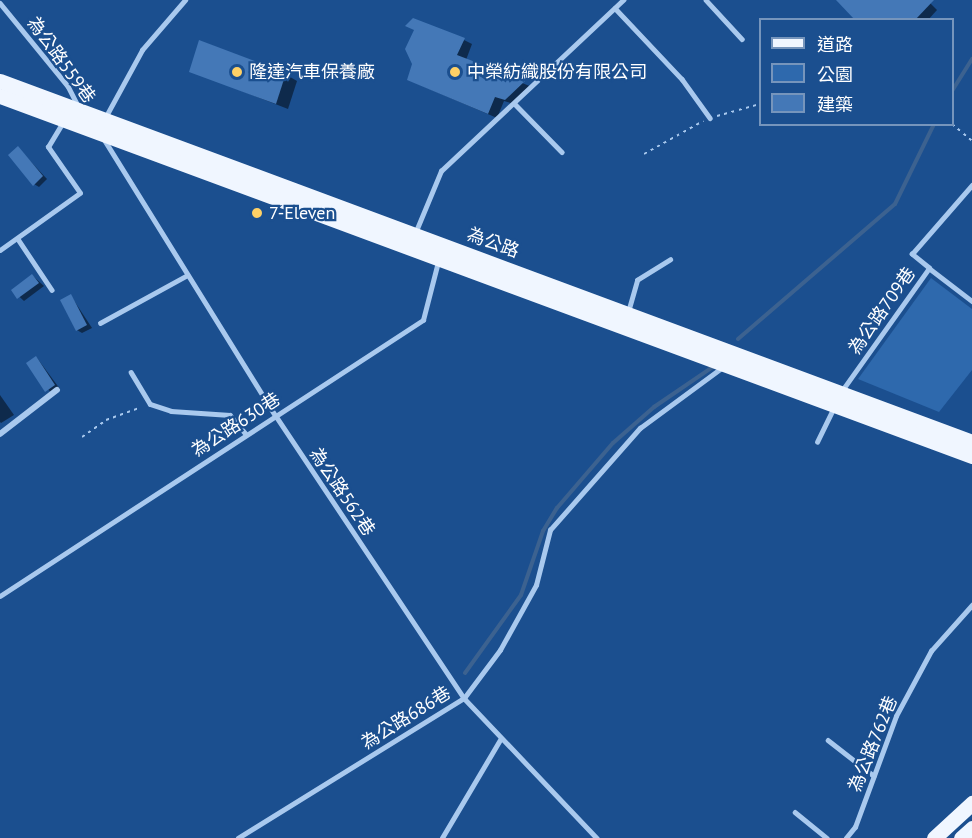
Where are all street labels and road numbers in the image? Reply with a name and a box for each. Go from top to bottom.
street label: 為公路559巷 [22,13,100,107]
street label: 為公路 [464,224,522,262]
street label: 為公路709巷 [844,263,920,359]
street label: 為公路630巷 [188,388,284,462]
street label: 為公路562巷 [305,444,379,540]
street label: 為公路686巷 [357,682,455,754]
street label: 為公路762巷 [844,693,902,795]

